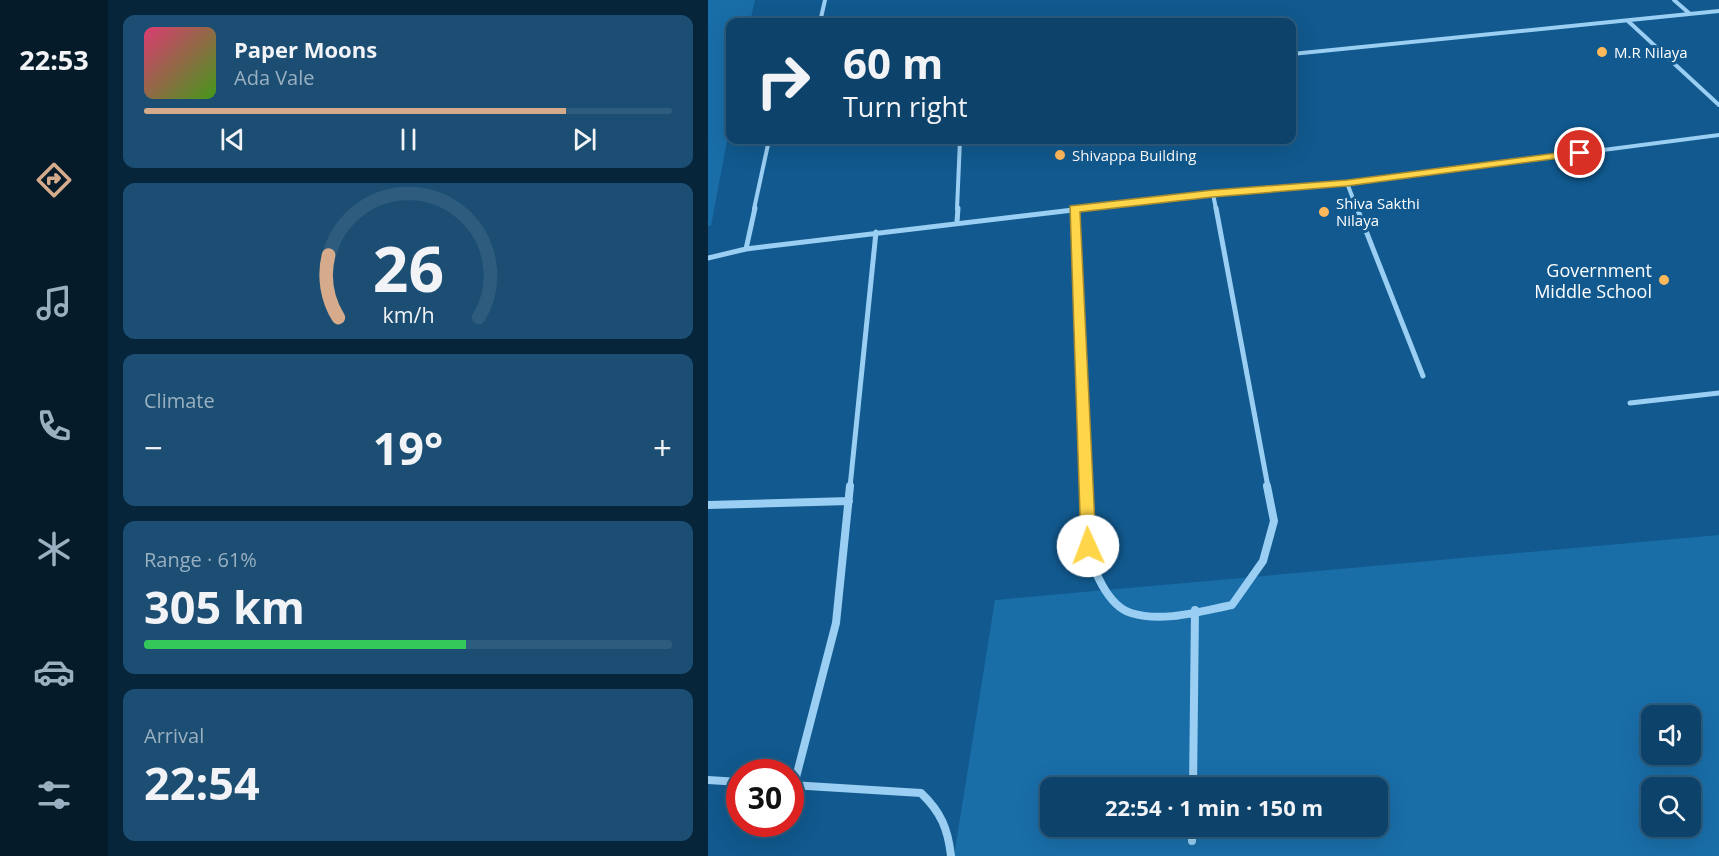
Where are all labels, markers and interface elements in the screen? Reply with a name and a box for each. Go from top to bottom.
text: Paper Moons [234,34,377,64]
text: 60 m [843,34,943,91]
text: 22:53 [19,41,89,78]
icon: right [744,42,822,120]
place label: M.R Nilaya [1614,42,1688,62]
marker: M.R Nilaya [1595,45,1609,59]
text: Ada Vale [234,64,315,91]
text: Turn right [843,88,968,125]
icon: previous [216,123,249,156]
icon: pause [392,123,425,156]
icon: next [568,123,601,156]
pin [1554,127,1605,178]
icon: arrive [1563,136,1596,169]
place label: Shivappa Building [1072,145,1196,165]
marker: Shivappa Building [1053,148,1067,162]
icon: directions [33,159,75,201]
place label: Shiva Sakthi Nilaya [1336,193,1420,230]
marker: Shiva Sakthi Nilaya [1317,205,1331,219]
text: 26 [372,225,444,310]
place label: Government Middle School [1534,258,1652,303]
marker: Government Middle School [1657,273,1671,287]
icon: music [33,282,75,324]
text: km/h [382,300,434,329]
text: Climate [144,387,215,414]
icon: phone [33,405,75,447]
text: 19° [373,417,443,478]
text: − [144,425,163,470]
text: + [653,425,672,470]
position arrow [1056,514,1120,578]
icon: climate [33,528,75,570]
text: Range · 61% [144,546,257,573]
text: 305 km [144,576,305,637]
icon: car [33,651,75,693]
map controls [1641,705,1701,837]
button: sound [1641,705,1701,765]
text: Arrival [144,722,204,749]
text: 22:54 [144,752,260,813]
speed limit sign: 30 [726,759,804,837]
icon: filters [33,774,75,816]
button: search [1641,777,1701,837]
text: 22:54 · 1 min · 150 m [1105,792,1323,822]

